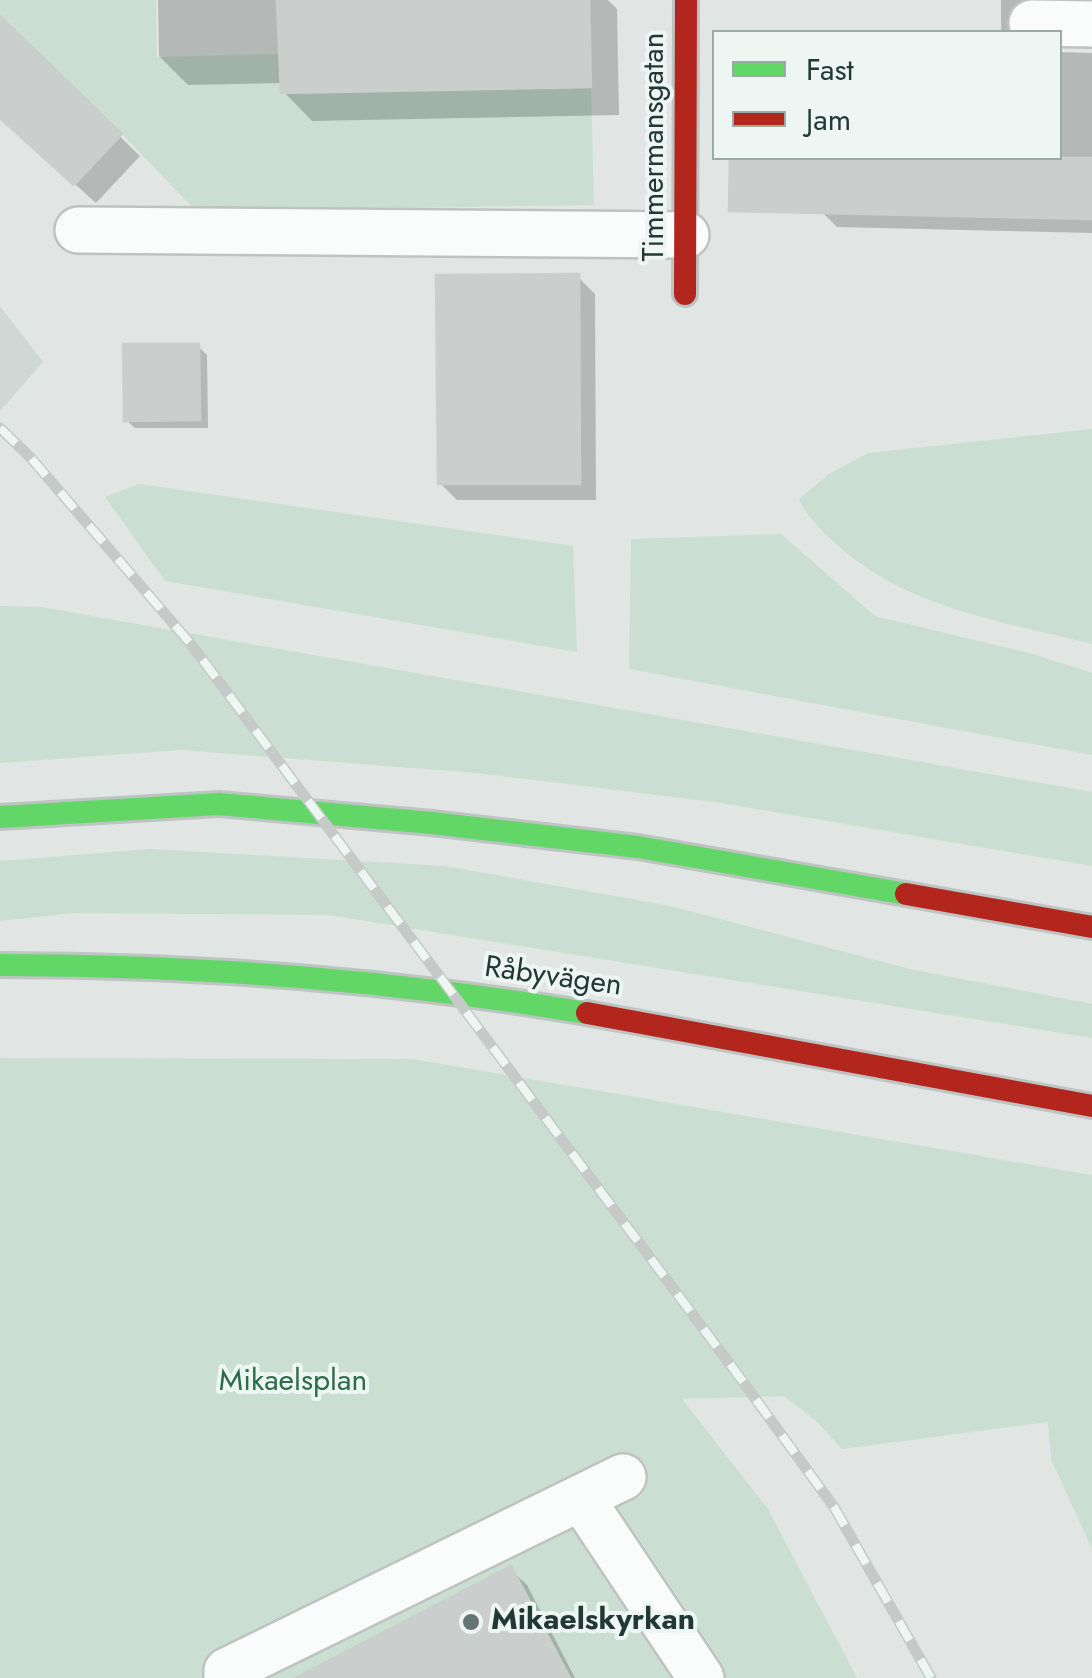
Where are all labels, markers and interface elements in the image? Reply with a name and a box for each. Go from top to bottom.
legend [712,30,1062,160]
street label: Timmermansgatan [638,33,674,261]
text: Fast [806,48,854,91]
text: Jam [806,98,851,141]
street label: Råbyvägen [482,951,624,1005]
park label: Mikaelsplan [219,1365,367,1401]
place label: Mikaelskyrkan [491,1604,695,1640]
marker: Mikaelskyrkan [460,1611,482,1633]

